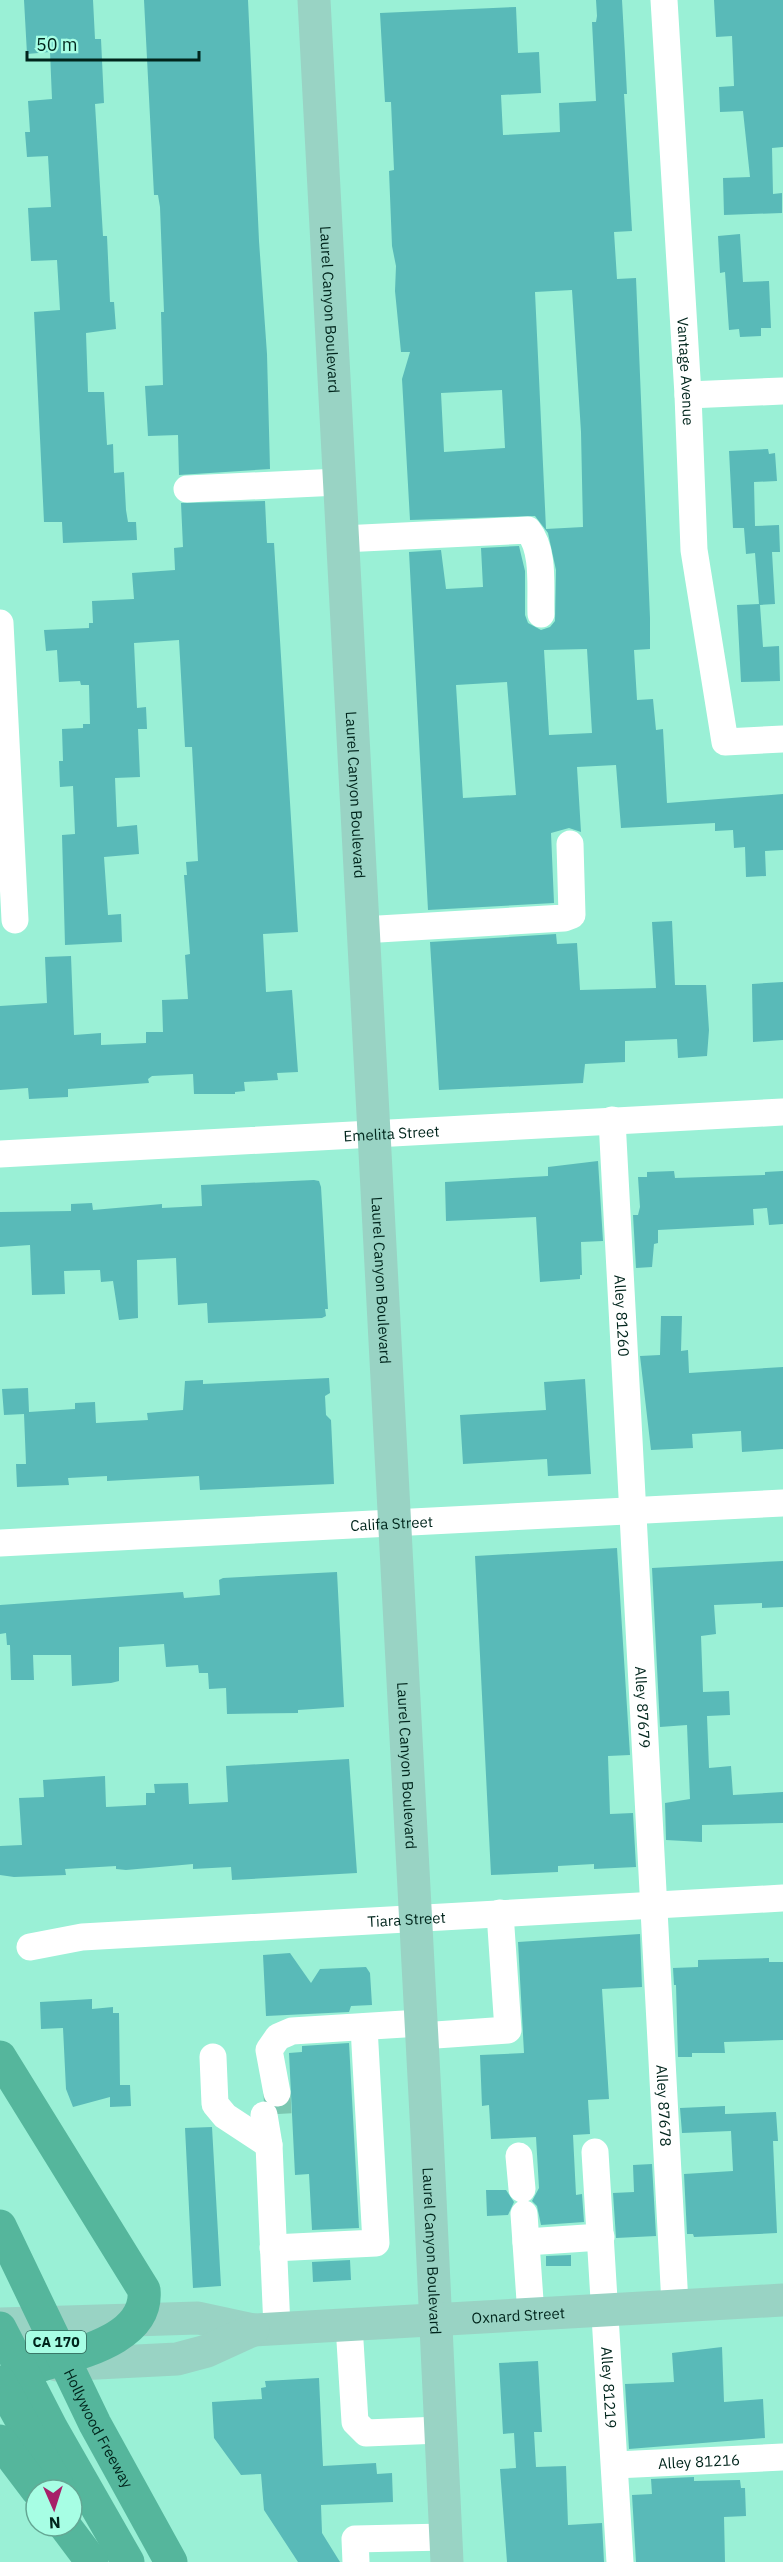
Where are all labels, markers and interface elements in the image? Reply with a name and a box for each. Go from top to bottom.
scale bar [27,24,200,62]
text: 50 m [36,33,78,56]
street label: Laurel Canyon Boulevard [316,225,344,394]
street label: Vantage Avenue [674,317,699,426]
street label: Laurel Canyon Boulevard [342,711,370,879]
street label: Emelita Street [343,1121,440,1145]
street label: Laurel Canyon Boulevard [368,1196,396,1364]
street label: Alley 81260 [611,1274,634,1357]
street label: Califa Street [350,1511,433,1535]
street label: Alley 87679 [632,1666,655,1749]
street label: Laurel Canyon Boulevard [394,1681,421,1850]
street label: Tiara Street [367,1907,446,1931]
street label: Alley 87678 [653,2064,676,2147]
street label: Laurel Canyon Boulevard [419,2167,446,2335]
street label: Oxnard Street [471,2303,565,2327]
road number: CA 170 [26,2331,86,2353]
street label: Alley 81219 [597,2346,621,2429]
street label: Hollywood Freeway [60,2365,138,2491]
street label: Alley 81216 [657,2450,740,2472]
north arrow [24,2478,84,2538]
text: N [48,2513,61,2533]

